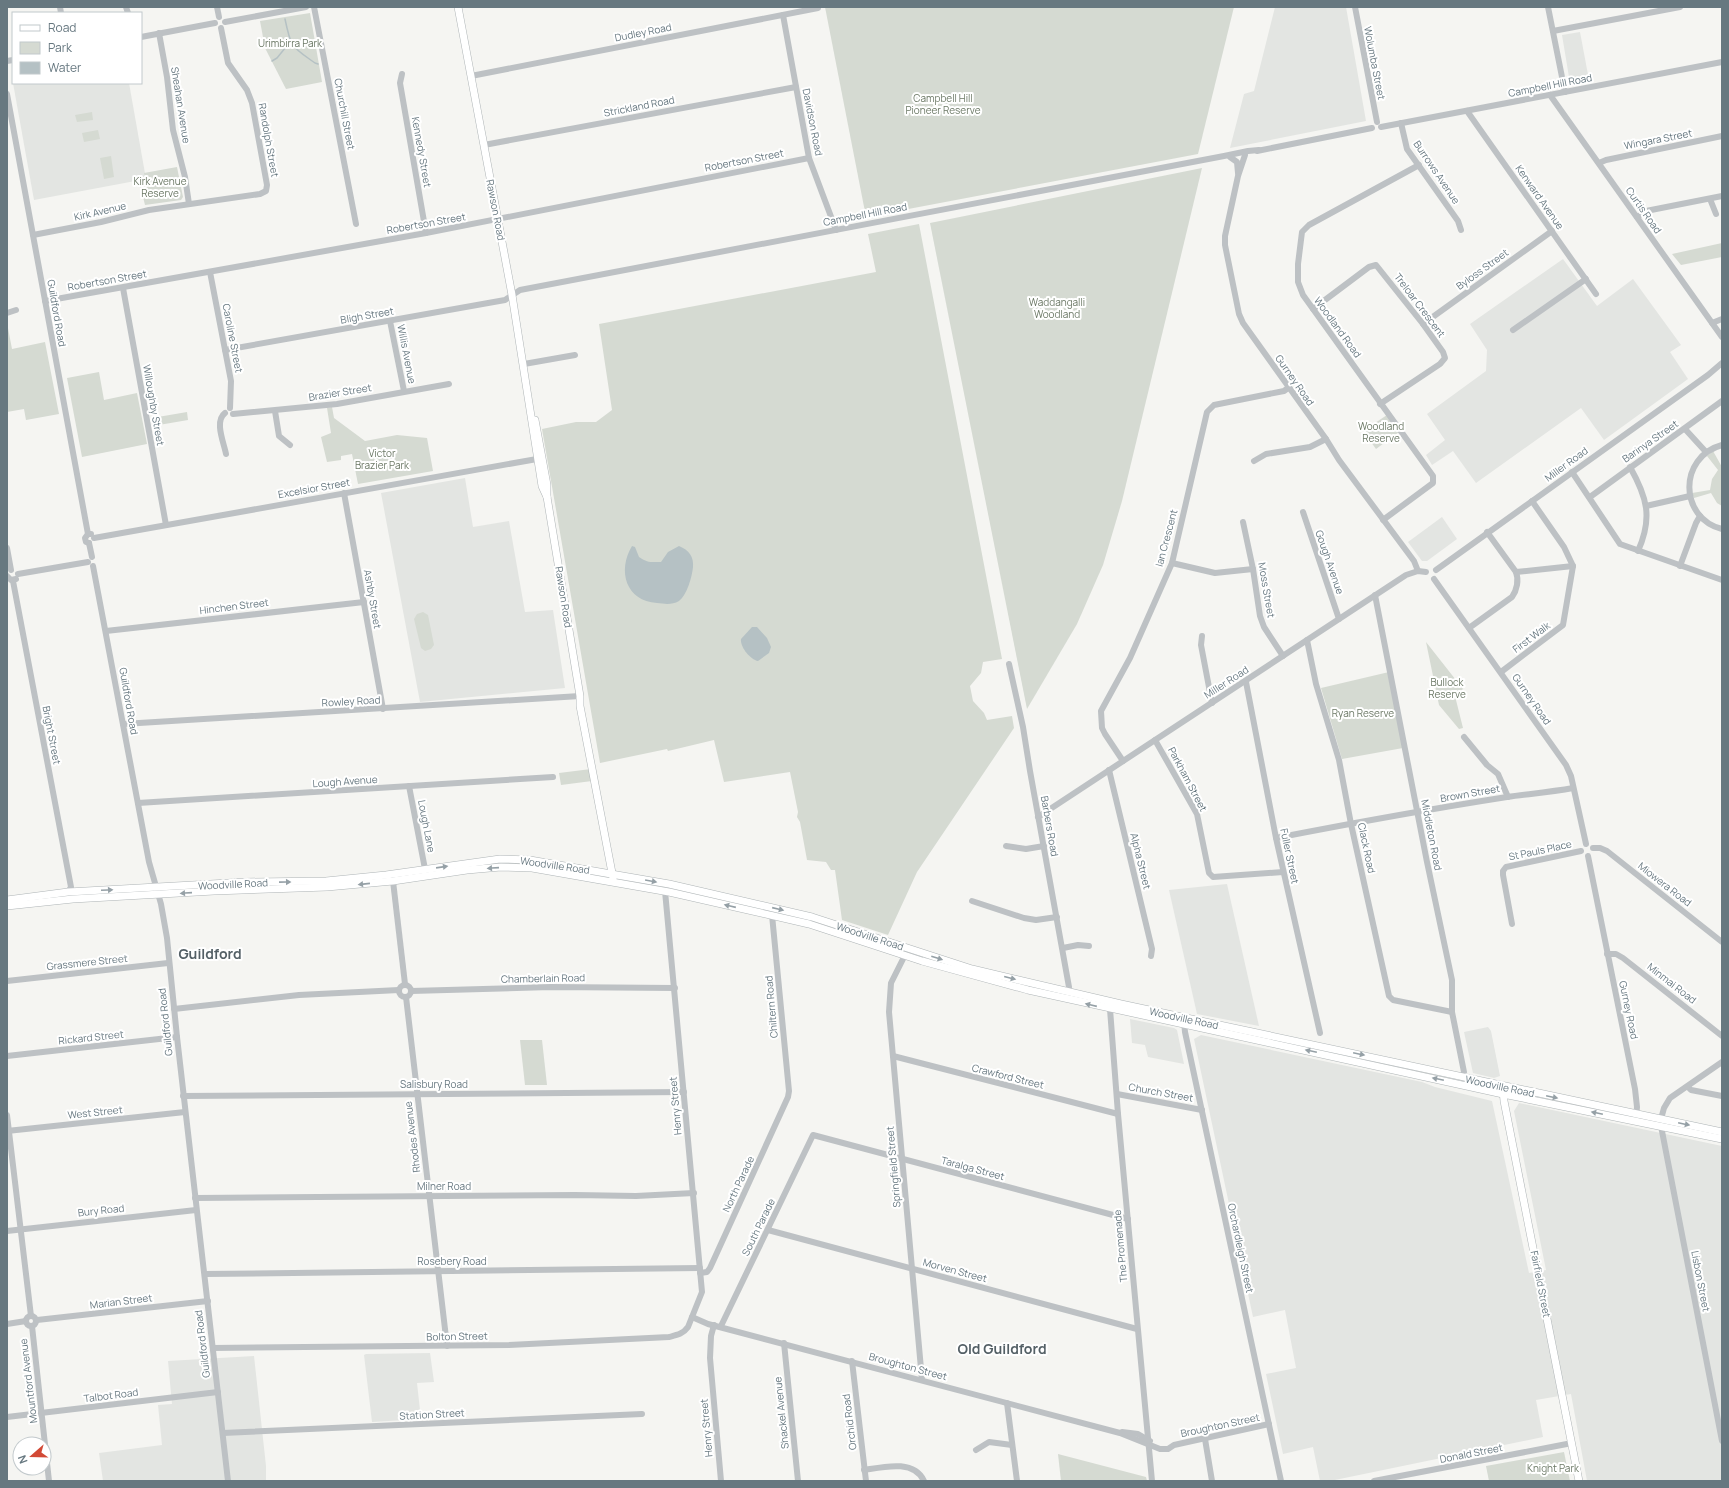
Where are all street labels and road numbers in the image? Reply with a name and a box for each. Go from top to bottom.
street label: Dudley Road [613,20,673,44]
street label: Wolumba Street [1361,25,1389,101]
street label: Sheahan Avenue [168,66,194,144]
street label: Campbell Hill Road [1507,70,1593,100]
street label: Churchill Street [331,77,359,151]
street label: Davidson Road [800,87,826,157]
street label: Strickland Road [602,92,676,120]
street label: Randolph Street [256,102,282,178]
street label: Kennedy Street [409,116,435,188]
street label: Wingara Street [1623,126,1693,152]
street label: Burrows Avenue [1411,137,1464,207]
street label: Robertson Street [703,145,785,175]
street label: Kenward Avenue [1513,162,1568,232]
street label: Rawson Road [483,178,509,242]
street label: Curtis Road [1623,184,1665,236]
street label: Kirk Avenue [73,198,128,224]
street label: Campbell Hill Road [822,199,908,229]
street label: Robertson Street [385,209,467,237]
street label: Byloss Street [1453,245,1511,293]
street label: Robertson Street [66,266,148,294]
street label: Treloar Crescent [1391,270,1449,340]
street label: Guildford Road [44,278,70,348]
street label: Woodland Road [1311,294,1365,360]
street label: Caroline Street [219,302,247,374]
street label: Bligh Street [339,303,395,327]
street label: Willis Avenue [394,323,420,385]
street label: Gurney Road [1272,352,1318,408]
street label: Willoughby Street [140,363,168,447]
street label: Brazier Street [308,380,372,404]
street label: Barinya Street [1619,417,1681,465]
street label: Miller Road [1541,443,1591,485]
street label: Excelsior Street [277,475,351,501]
street label: Ian Crescent [1152,508,1180,568]
street label: Gough Avenue [1312,528,1348,596]
street label: Moss Street [1255,561,1279,619]
street label: Rawson Road [552,565,576,629]
street label: Ashby Street [361,568,385,630]
street label: Hinchen Street [199,595,269,617]
street label: First Walk [1509,618,1554,656]
street label: Miller Road [1201,662,1251,702]
street label: Guildford Road [116,666,142,736]
street label: Gurney Road [1509,671,1555,727]
street label: Rowley Road [321,692,381,710]
street label: Bright Street [39,705,65,765]
street label: Parkham Street [1165,744,1211,814]
street label: Lough Avenue [312,772,378,790]
street label: Brown Street [1439,781,1501,805]
street label: Barbers Road [1038,795,1062,858]
street label: Middleton Road [1418,798,1446,872]
street label: Lough Lane [415,799,439,854]
street label: Clack Road [1355,821,1379,875]
street label: Fuller Street [1277,827,1303,885]
street label: Alpha Street [1127,831,1155,891]
street label: St Pauls Place [1507,836,1573,864]
street label: Woodville Road [519,853,591,877]
street label: Miowera Road [1635,859,1695,909]
street label: Woodville Road [198,875,268,893]
street label: Woodville Road [834,919,906,954]
street label: Grassmere Street [46,951,128,973]
street label: Minmai Road [1645,959,1700,1007]
street label: Chamberlain Road [501,970,585,986]
street label: Chiltern Road [761,975,781,1039]
street label: Gurney Road [1616,980,1642,1040]
street label: Guildford Road [154,987,176,1057]
street label: Woodville Road [1148,1004,1220,1032]
street label: Rickard Street [58,1027,124,1047]
street label: Crawford Street [971,1060,1045,1092]
street label: Woodville Road [1464,1072,1536,1100]
street label: Henry Street [665,1076,685,1136]
street label: Salisbury Road [400,1077,468,1091]
street label: Church Street [1128,1079,1194,1105]
street label: Rhodes Avenue [401,1101,423,1173]
street label: West Street [67,1102,123,1122]
street label: Springfield Street [882,1126,904,1208]
street label: Taralga Street [940,1153,1006,1183]
street label: North Parade [719,1154,757,1214]
street label: Milner Road [417,1179,471,1193]
street label: South Parade [738,1196,778,1258]
street label: Bury Road [77,1201,125,1219]
street label: Orchardleigh Street [1225,1202,1257,1294]
street label: The Promenade [1110,1209,1130,1283]
street label: Fairfield Street [1528,1249,1554,1319]
street label: Lisbon Street [1688,1249,1714,1313]
street label: Rosebery Road [417,1254,487,1268]
street label: Morven Street [921,1255,989,1285]
street label: Marian Street [89,1290,153,1312]
street label: Guildford Road [191,1309,213,1379]
street label: Bolton Street [426,1328,488,1344]
street label: Mountford Avenue [16,1338,40,1424]
street label: Broughton Street [867,1349,949,1383]
street label: Shackel Avenue [770,1376,792,1450]
street label: Talbot Road [83,1385,139,1405]
street label: Orchid Road [839,1393,859,1451]
street label: Henry Street [696,1398,716,1458]
street label: Station Street [399,1405,465,1423]
street label: Broughton Street [1179,1410,1261,1440]
street label: Donald Street [1438,1440,1504,1466]

